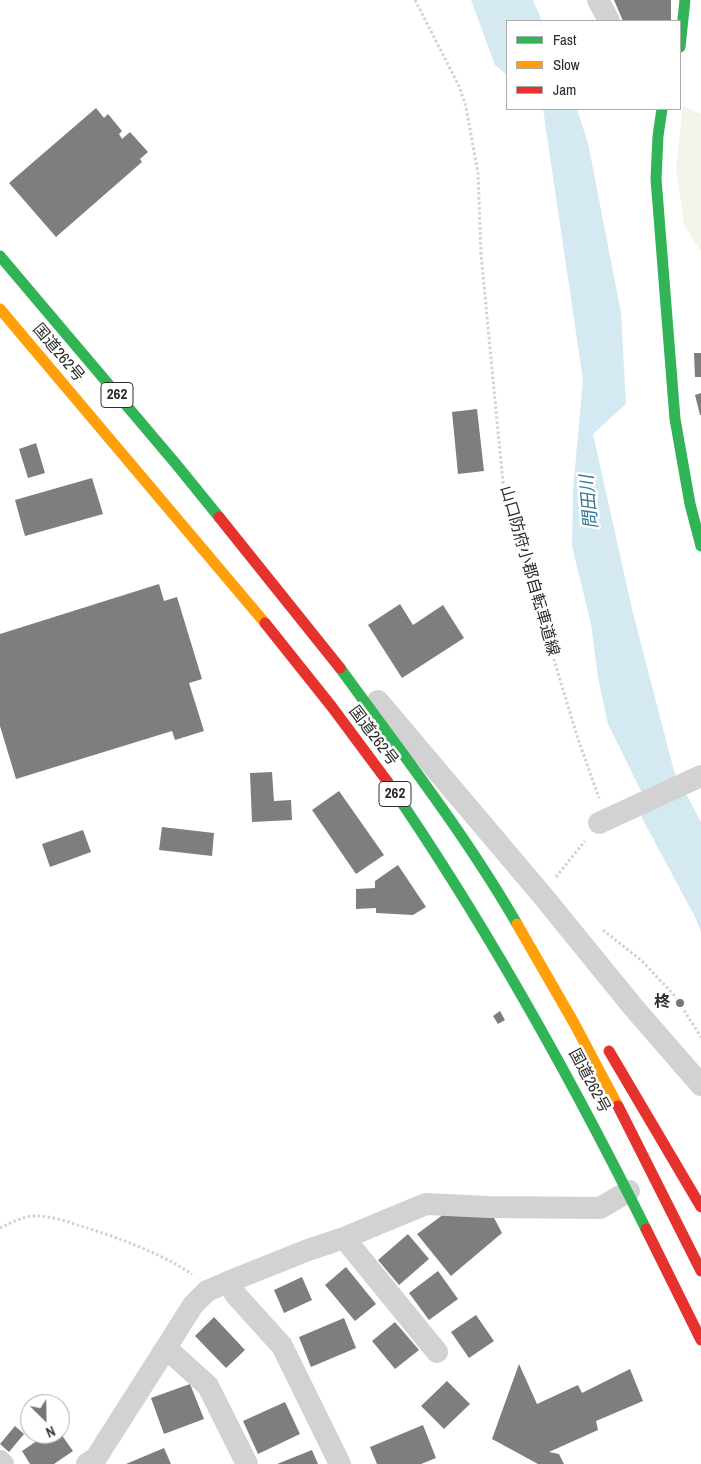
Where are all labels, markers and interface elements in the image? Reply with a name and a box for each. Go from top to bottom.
legend [506,20,681,110]
text: Fast [553,29,576,50]
text: Slow [553,54,580,75]
text: Jam [553,79,576,100]
street label: 国道262号 [28,320,88,386]
road number: 262 [101,382,133,408]
water label: 問田川 [577,474,603,530]
street label: 山口防府小郡自転車道線 [496,484,562,658]
street label: 国道262号 [344,702,402,770]
road number: 262 [379,782,411,806]
place label: 柊 [654,993,670,1013]
marker: 柊 [674,997,686,1009]
street label: 国道262号 [564,1046,614,1116]
north arrow [20,1394,70,1444]
text: N [43,1422,58,1442]

